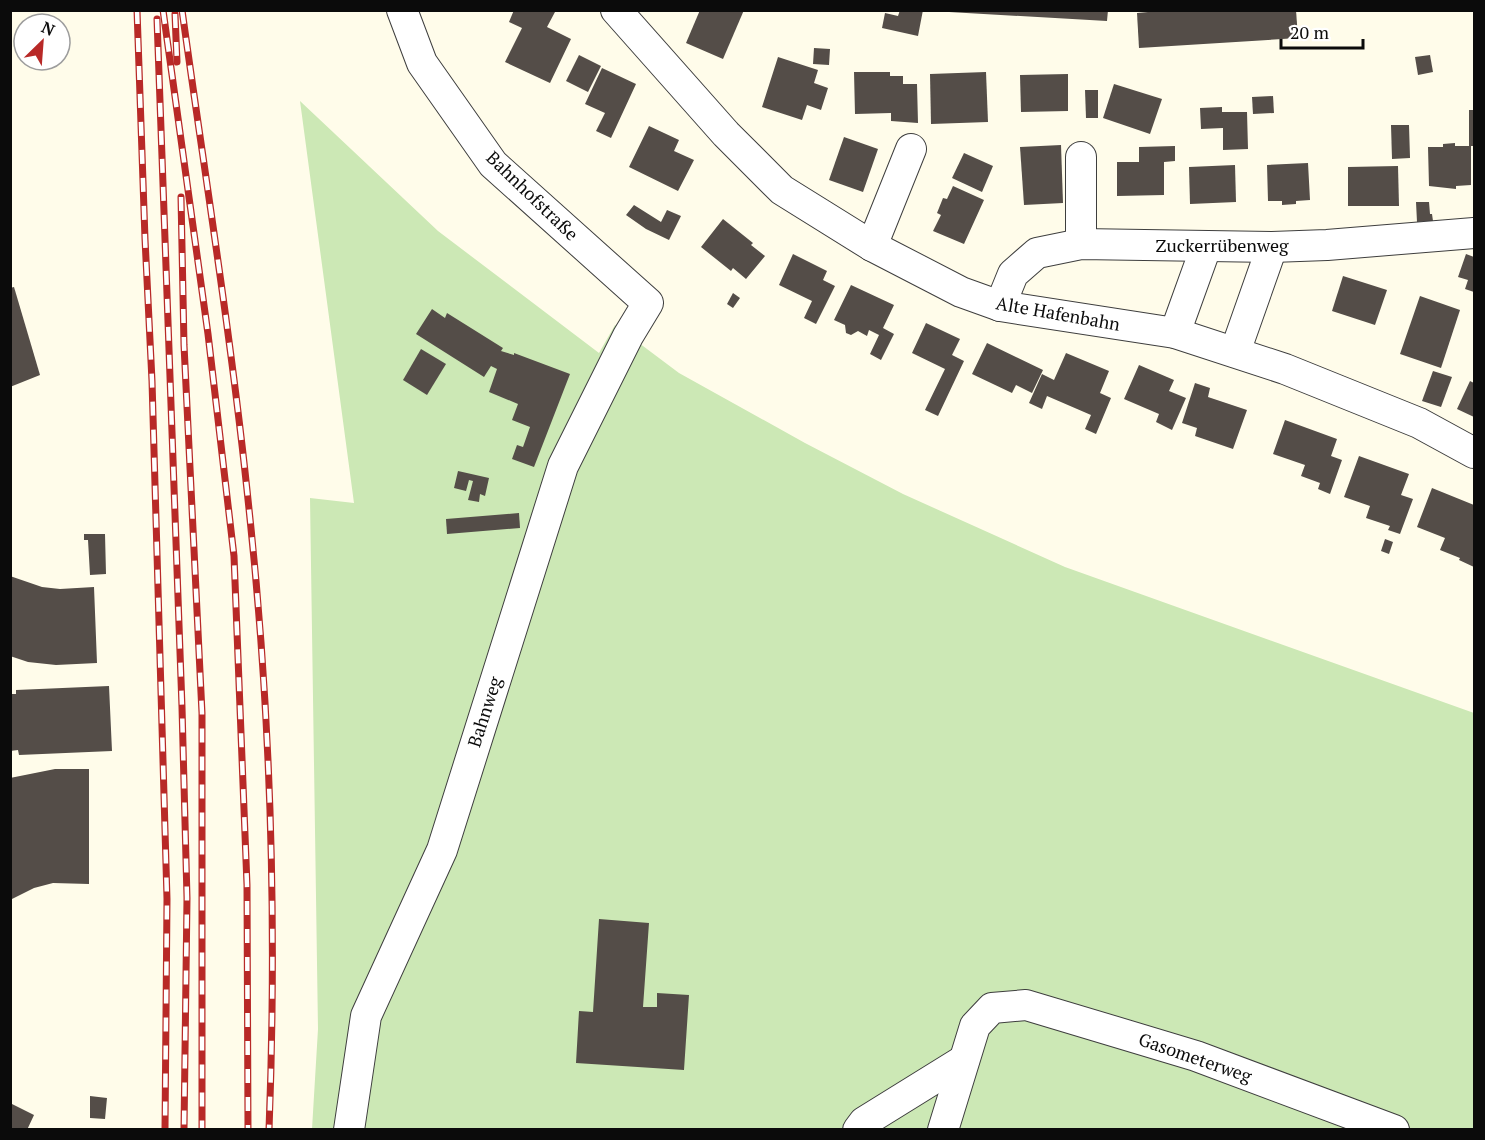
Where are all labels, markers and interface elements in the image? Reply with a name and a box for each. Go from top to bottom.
north arrow [12,12,72,72]
scale bar [1281,12,1364,50]
text: N [38,16,58,41]
text: 20 m [1290,20,1330,44]
street label: Bahnhofstraße [482,145,584,245]
street label: Zuckerrübenweg [1156,233,1289,257]
street label: Alte Hafenbahn [994,290,1122,336]
street label: Bahnweg [461,673,507,750]
street label: Gasometerweg [1136,1026,1256,1088]

